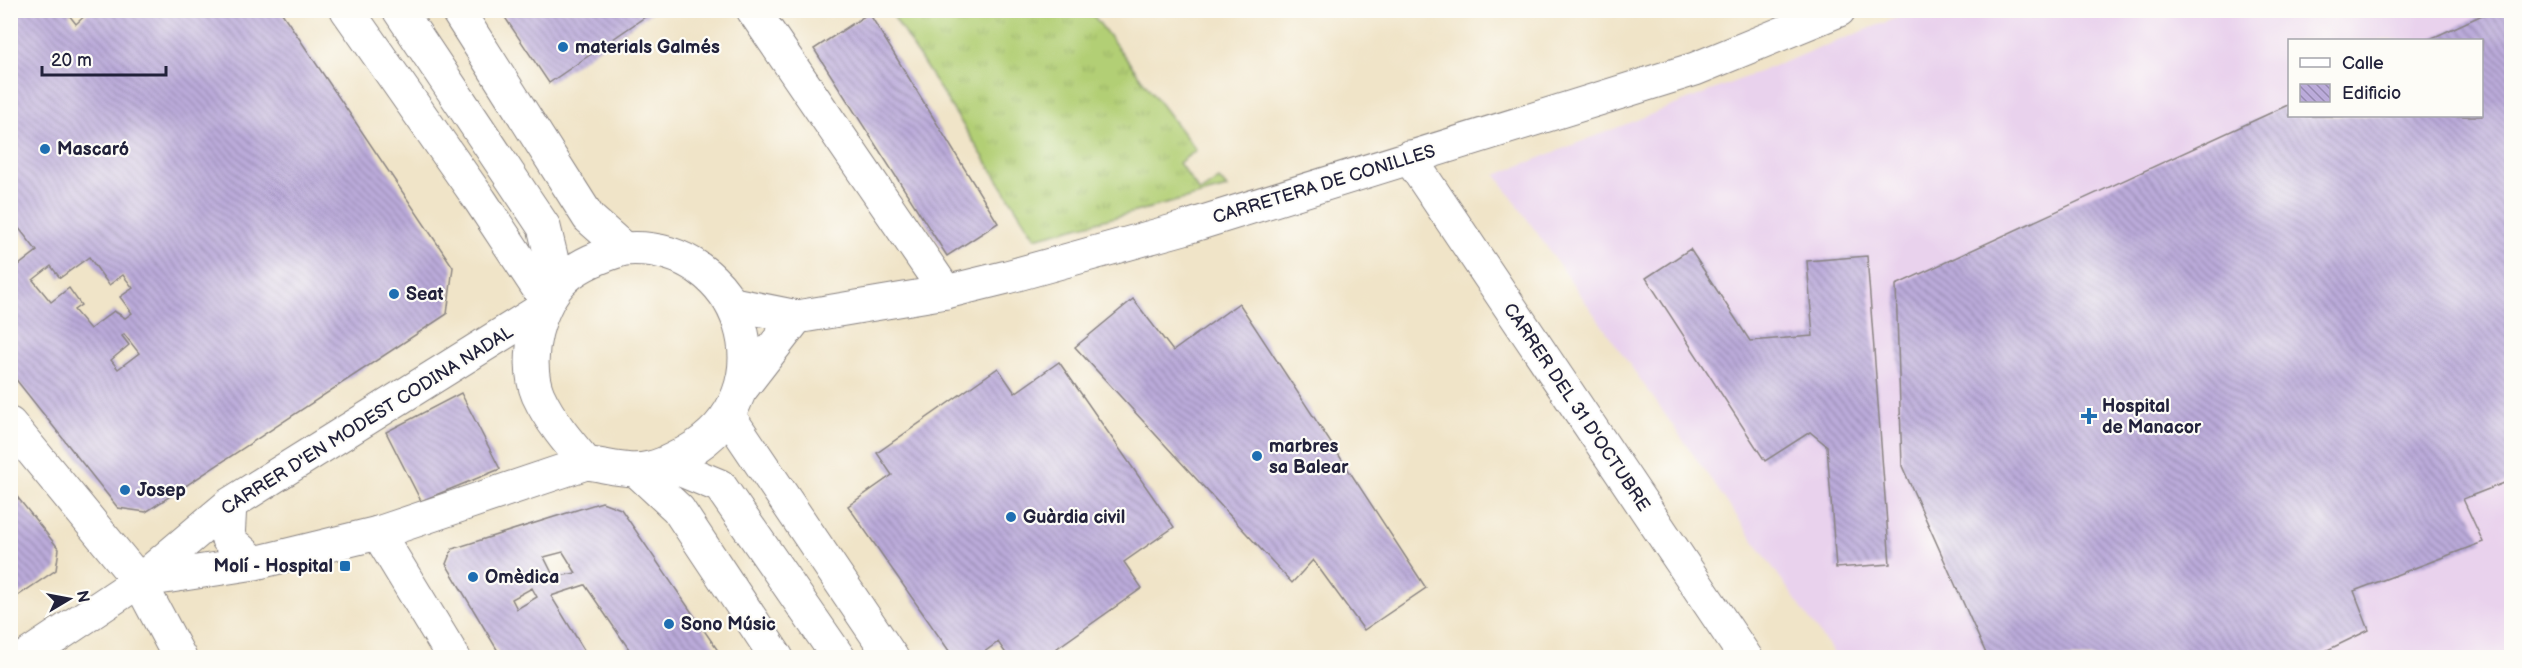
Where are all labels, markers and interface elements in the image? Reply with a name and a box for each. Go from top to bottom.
place label: materials Galmés [575,37,720,58]
scale bar [42,39,166,77]
legend [2288,39,2483,117]
marker: materials Galmés [556,40,570,54]
text: 20 m [51,50,92,71]
text: Calle [2342,53,2384,74]
text: Edificio [2342,83,2401,104]
place label: Mascaró [57,139,129,160]
street label: CARRETERA DE CONILLES [1210,141,1438,228]
marker: Mascaró [38,142,52,156]
place label: Seat [406,284,444,305]
marker: Seat [387,287,401,301]
street label: CARRER DEL 31 D'OCTUBRE [1499,299,1654,515]
street label: CARRER D'EN MODEST CODINA NADAL [218,321,517,519]
place label: Hospital de Manacor [2102,396,2202,438]
marker: Hospital de Manacor [2080,407,2098,425]
place label: marbres sa Balear [1269,436,1349,478]
marker: marbres sa Balear [1250,449,1264,463]
place label: Josep [137,480,186,501]
marker: Josep [118,483,132,497]
place label: Guàrdia civil [1023,507,1125,528]
marker: Guàrdia civil [1004,510,1018,524]
place label: Molí - Hospital [213,556,333,577]
marker: Molí - Hospital [338,559,352,573]
place label: Omèdica [485,567,559,588]
north arrow [39,569,99,629]
marker: Omèdica [466,570,480,584]
text: N [72,589,93,604]
place label: Sono Músic [681,614,776,635]
marker: Sono Músic [662,617,676,631]

